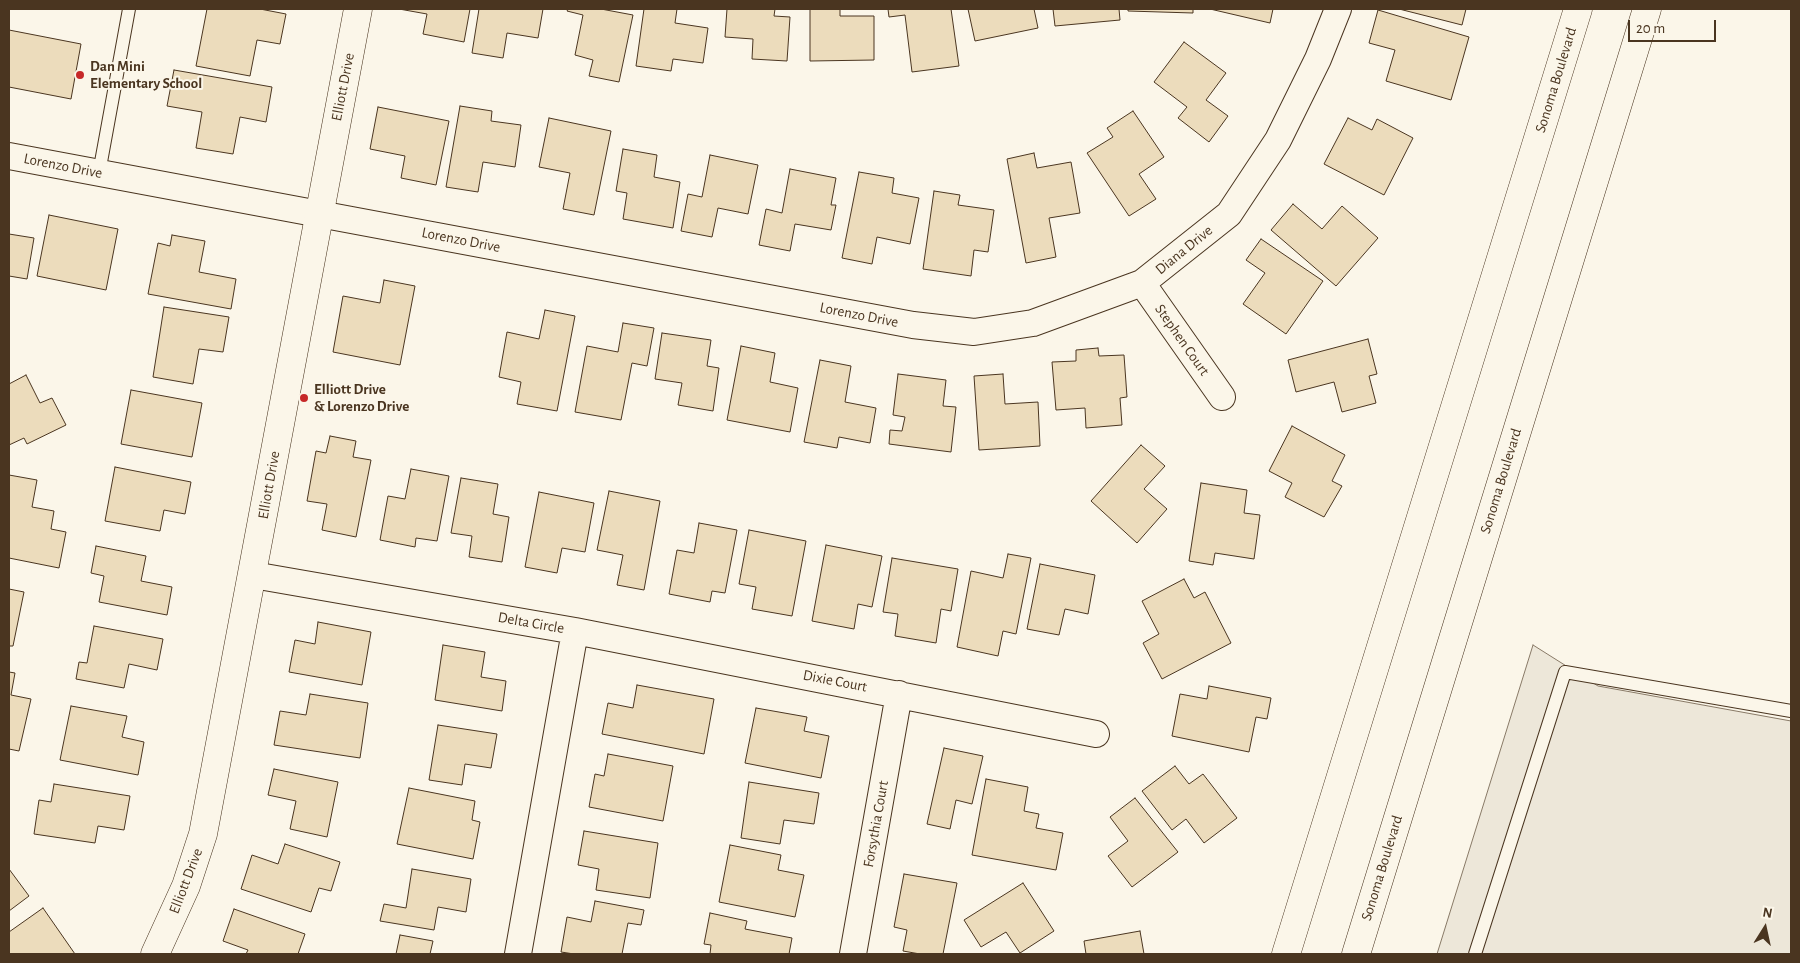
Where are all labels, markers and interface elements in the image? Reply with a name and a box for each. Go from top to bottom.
scale bar [1630,10,1718,42]
text: 20 m [1636,21,1665,36]
street label: Sonoma Boulevard [1531,25,1581,135]
street label: Elliott Drive [328,51,358,123]
place label: Dan Mini Elementary School [90,57,202,92]
marker: Dan Mini Elementary School [74,69,86,81]
street label: Lorenzo Drive [22,150,104,182]
street label: Diana Drive [1152,221,1216,279]
street label: Lorenzo Drive [420,224,502,256]
street label: Lorenzo Drive [818,299,900,331]
street label: Stephen Court [1151,301,1213,379]
place label: Elliott Drive & Lorenzo Drive [314,380,409,415]
marker: Elliott Drive & Lorenzo Drive [298,392,310,404]
street label: Sonoma Boulevard [1476,426,1526,536]
street label: Elliott Drive [254,450,284,520]
street label: Delta Circle [496,608,566,638]
street label: Dixie Court [801,666,869,696]
street label: Forsythia Court [860,779,892,869]
street label: Sonoma Boulevard [1357,813,1407,923]
street label: Elliott Drive [165,846,207,916]
north arrow [1740,903,1790,953]
text: N [1762,905,1774,921]

